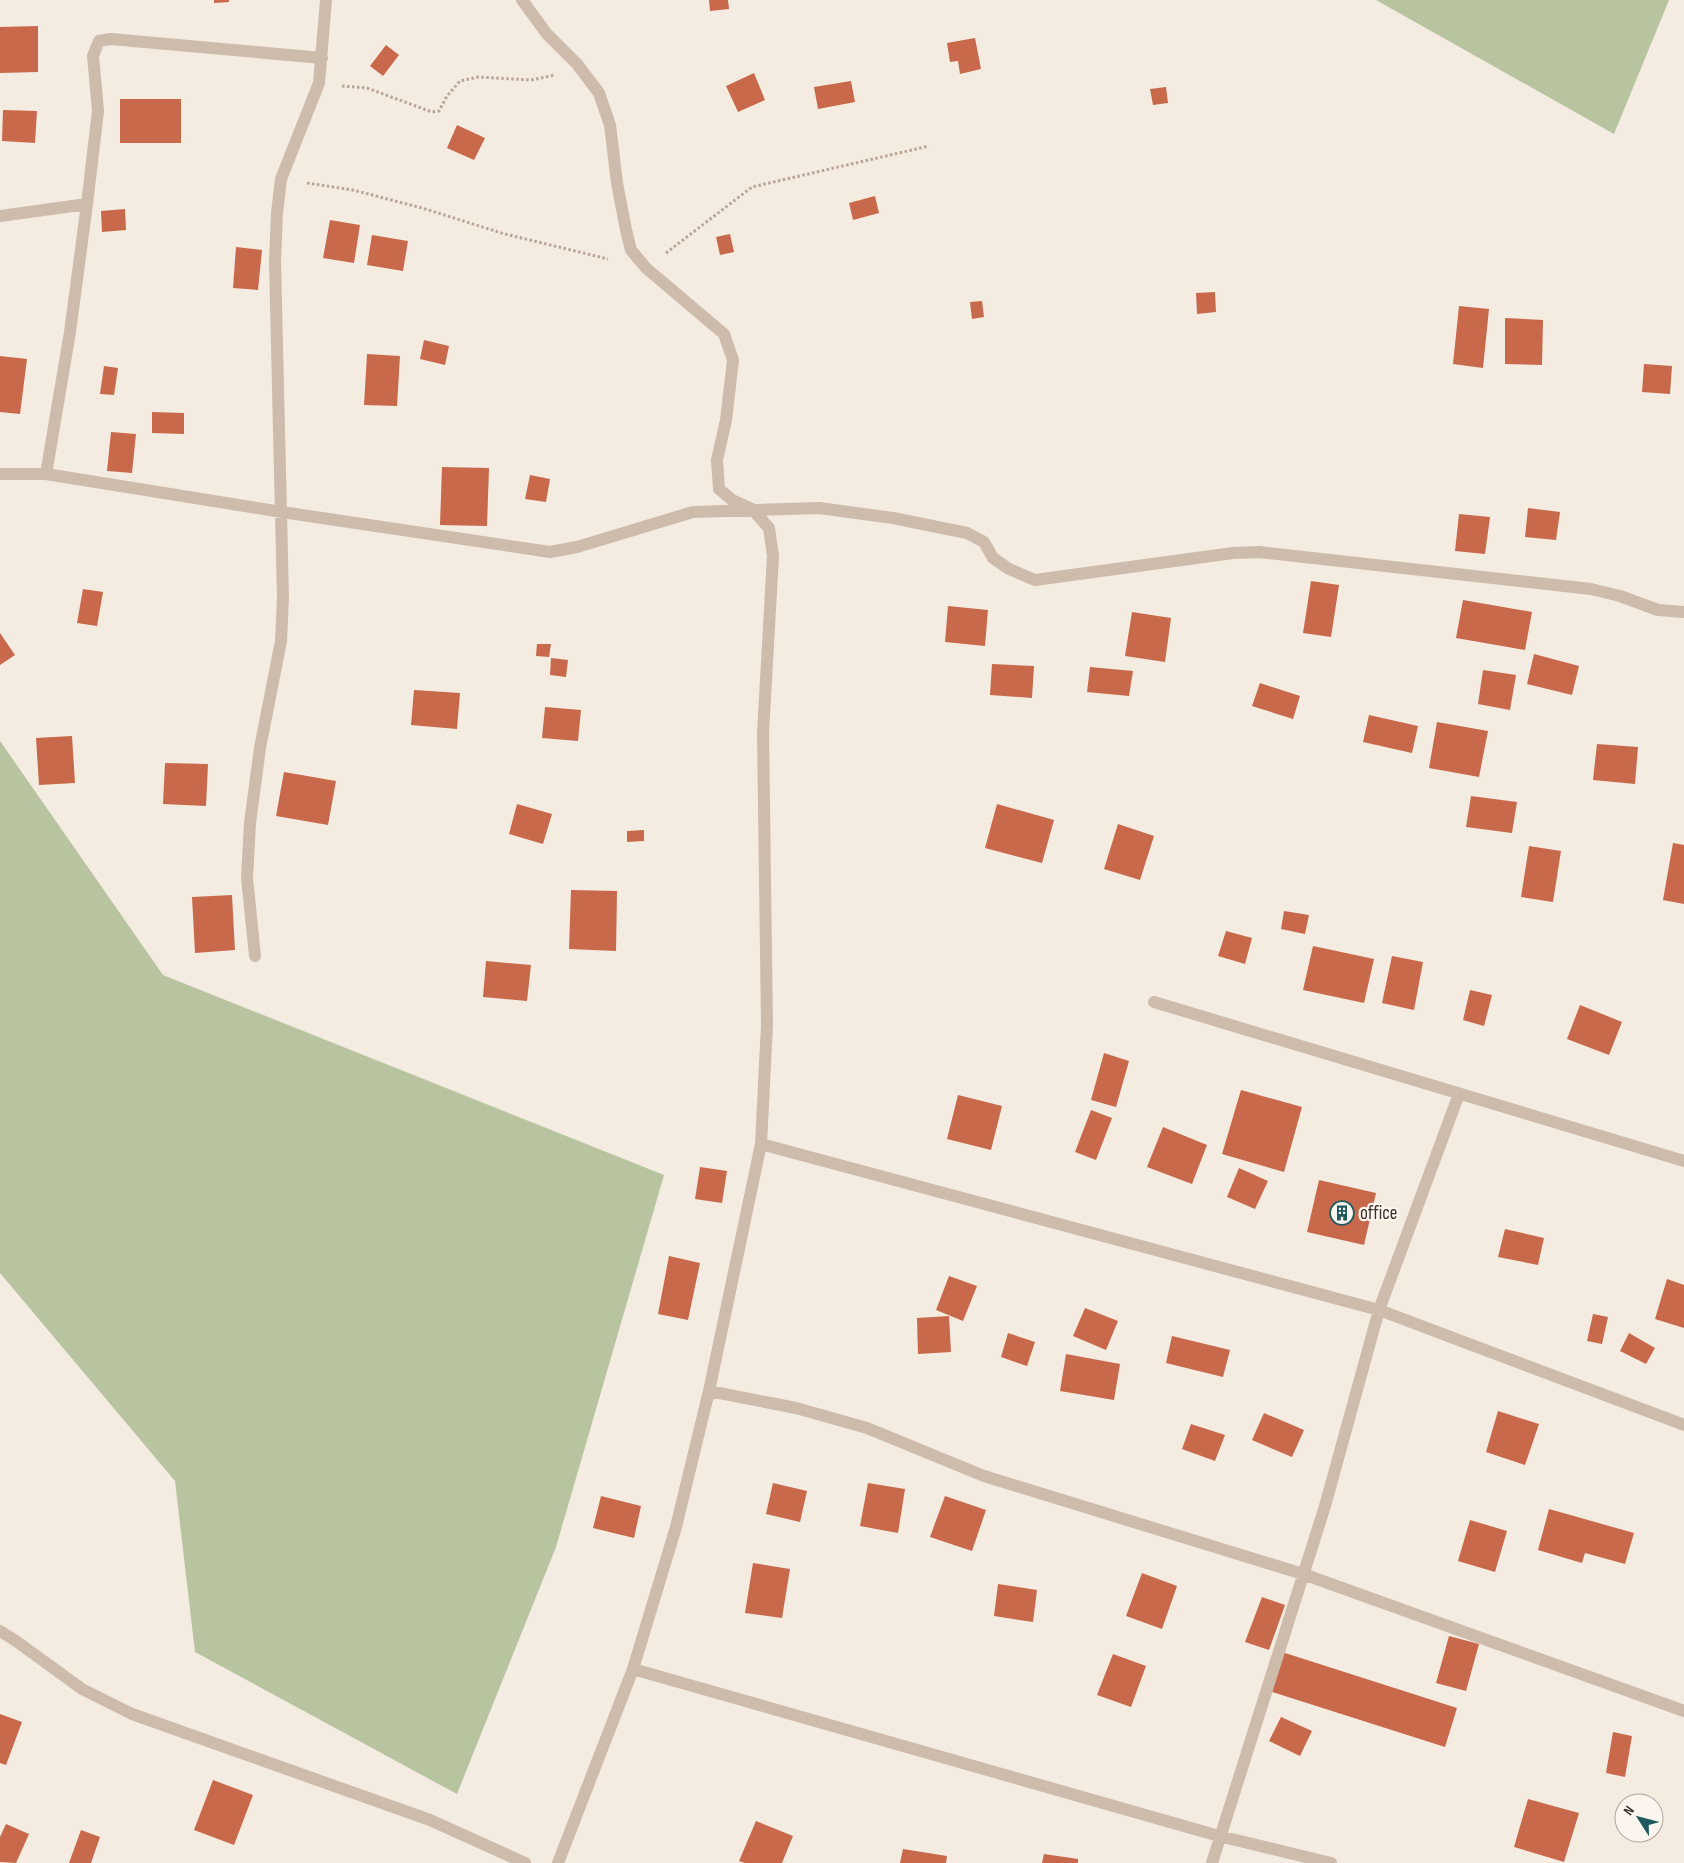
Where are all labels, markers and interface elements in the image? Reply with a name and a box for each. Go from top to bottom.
building icon: office [1329,1200,1355,1226]
place label: office [1360,1202,1397,1225]
north arrow [1614,1793,1664,1843]
text: N [1620,1803,1638,1819]

